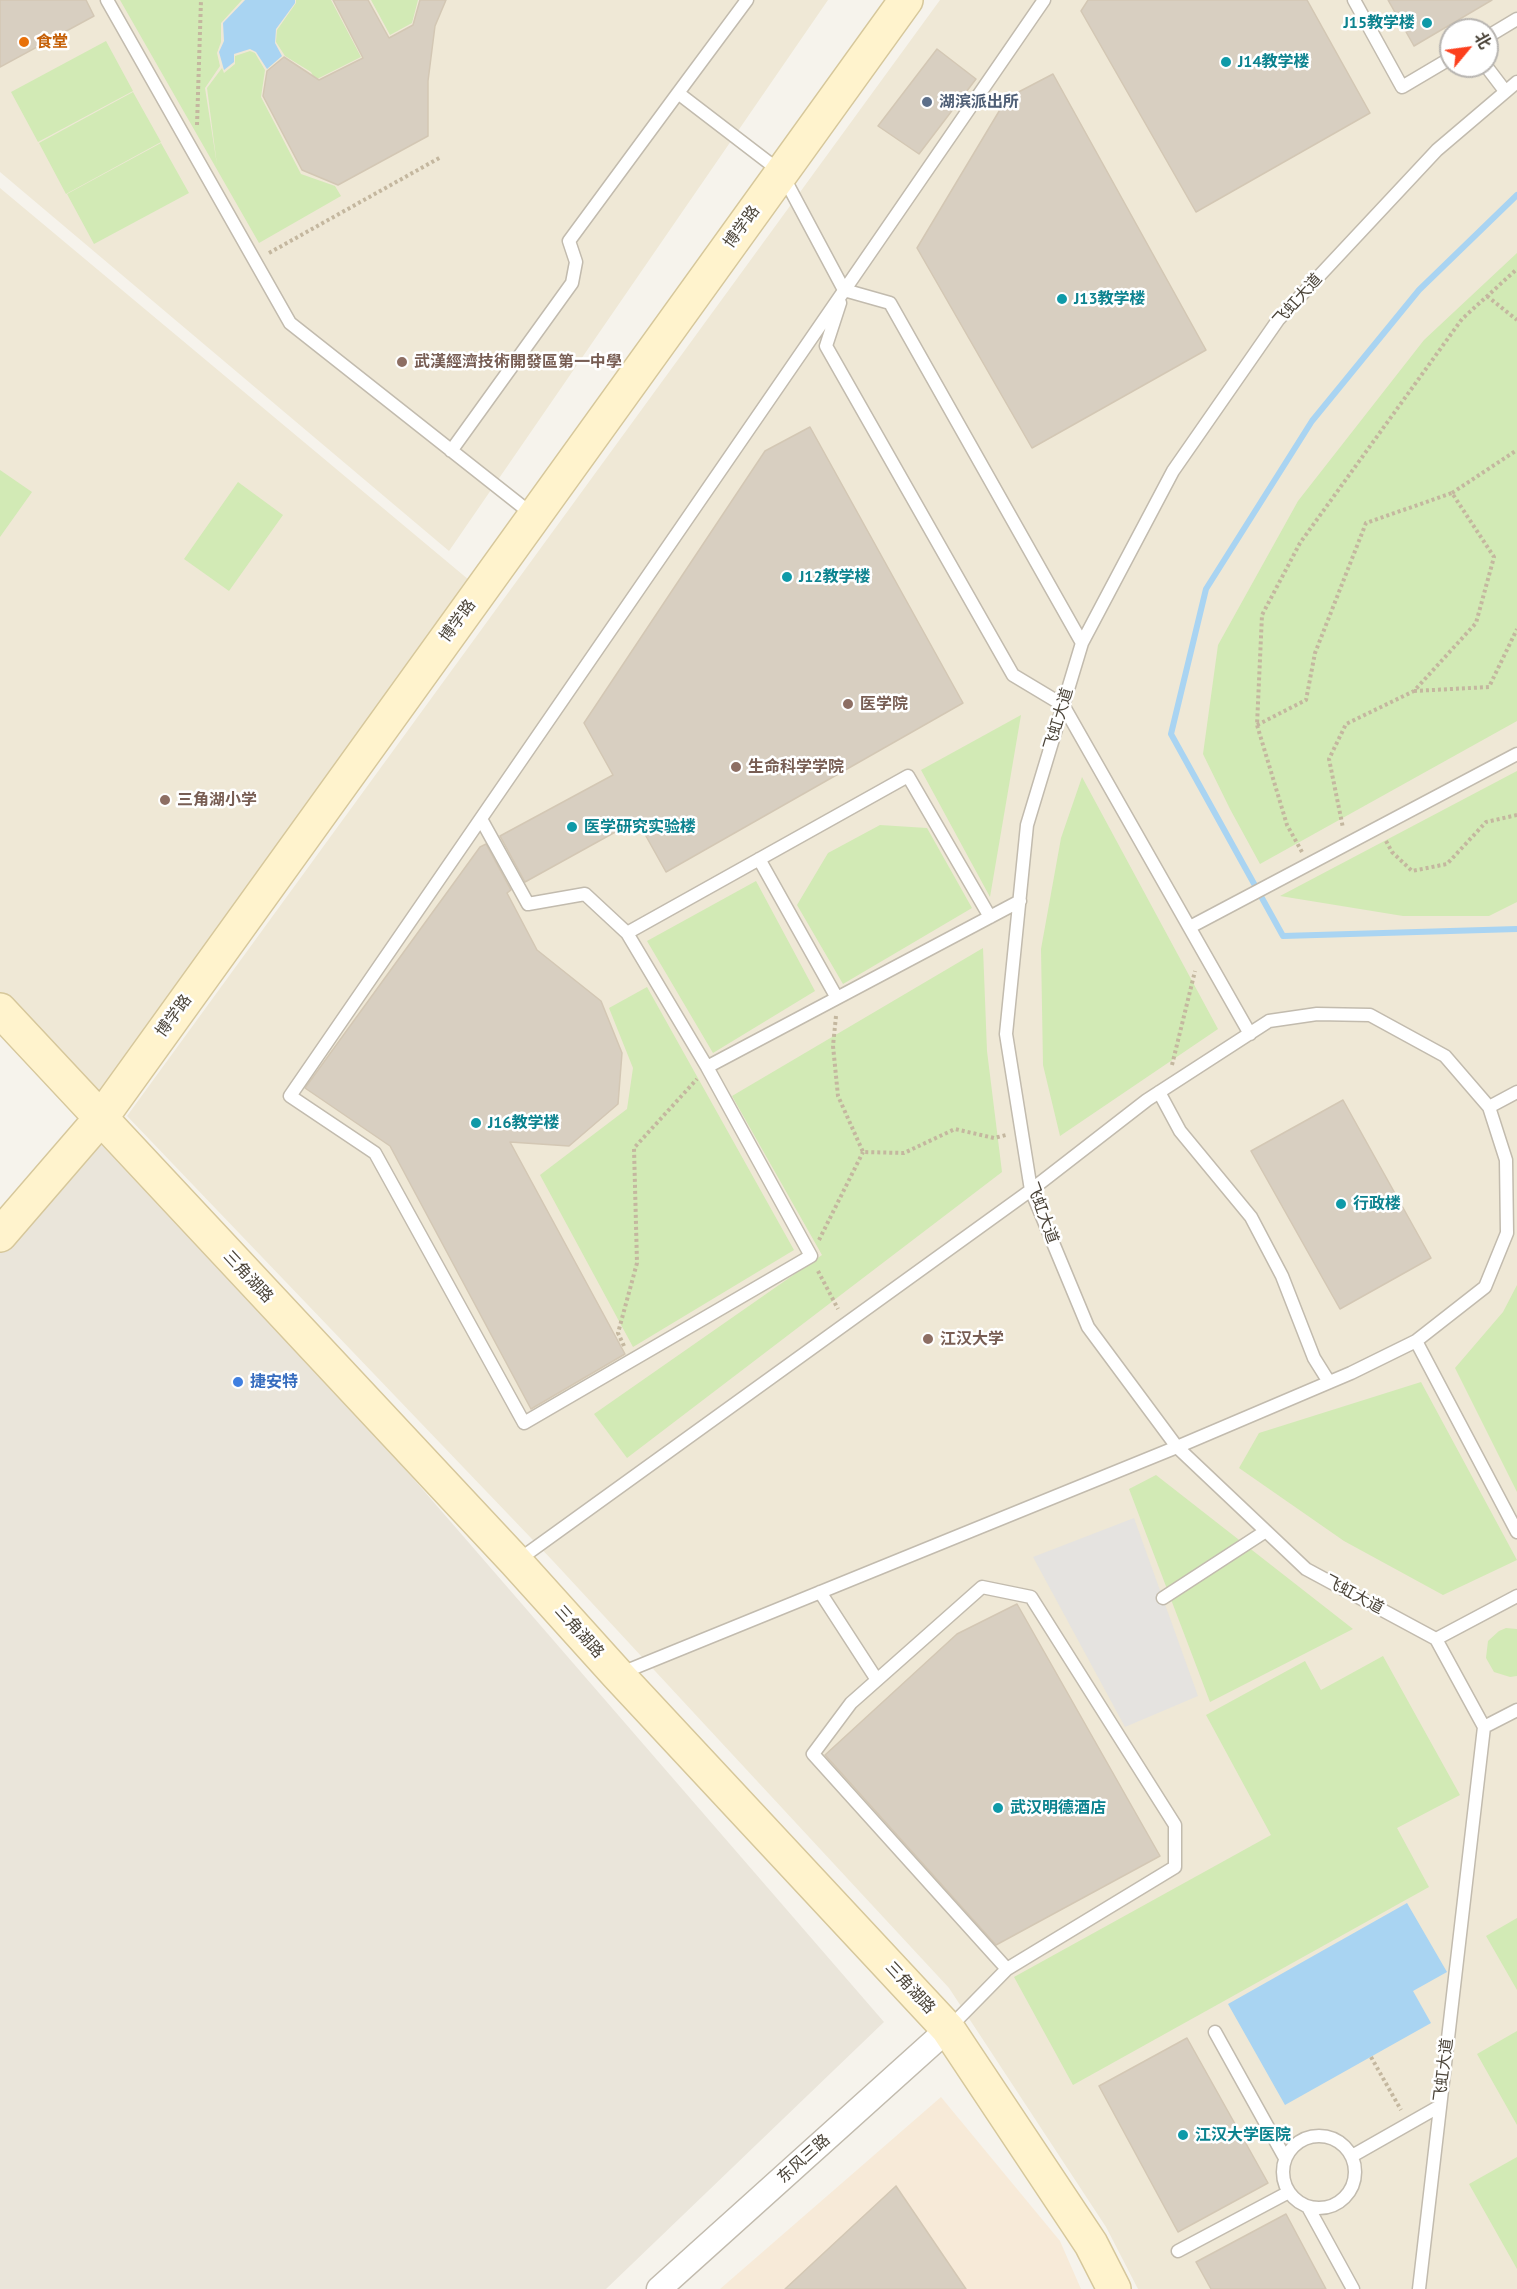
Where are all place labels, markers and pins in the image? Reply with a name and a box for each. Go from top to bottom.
place label: J15教学楼 [1344,13,1415,33]
marker: J15教学楼 [1420,16,1434,30]
place label: 食堂 [36,32,68,52]
marker: 食堂 [17,35,31,49]
place label: J14教学楼 [1238,52,1309,72]
marker: J14教学楼 [1219,55,1233,69]
place label: 湖滨派出所 [939,92,1019,112]
marker: 湖滨派出所 [920,95,934,109]
place label: J13教学楼 [1074,289,1145,309]
marker: J13教学楼 [1055,292,1069,306]
place label: 武漢經濟技術開發區第一中學 [414,352,622,372]
marker: 武漢經濟技術開發區第一中學 [395,355,409,369]
place label: J12教学楼 [799,567,870,587]
marker: J12教学楼 [780,570,794,584]
place label: 医学院 [860,694,908,714]
marker: 医学院 [841,697,855,711]
place label: 生命科学学院 [748,757,844,777]
marker: 生命科学学院 [729,760,743,774]
place label: 三角湖小学 [177,790,257,810]
marker: 三角湖小学 [158,793,172,807]
place label: 医学研究实验楼 [584,817,696,837]
marker: 医学研究实验楼 [565,820,579,834]
place label: J16教学楼 [488,1113,559,1133]
marker: J16教学楼 [469,1116,483,1130]
place label: 行政楼 [1353,1194,1401,1214]
marker: 行政楼 [1334,1197,1348,1211]
place label: 江汉大学 [940,1329,1004,1349]
marker: 江汉大学 [921,1332,935,1346]
place label: 捷安特 [250,1372,298,1392]
marker: 捷安特 [231,1375,245,1389]
place label: 武汉明德酒店 [1010,1798,1106,1818]
marker: 武汉明德酒店 [991,1801,1005,1815]
place label: 江汉大学医院 [1195,2125,1291,2145]
marker: 江汉大学医院 [1176,2128,1190,2142]

